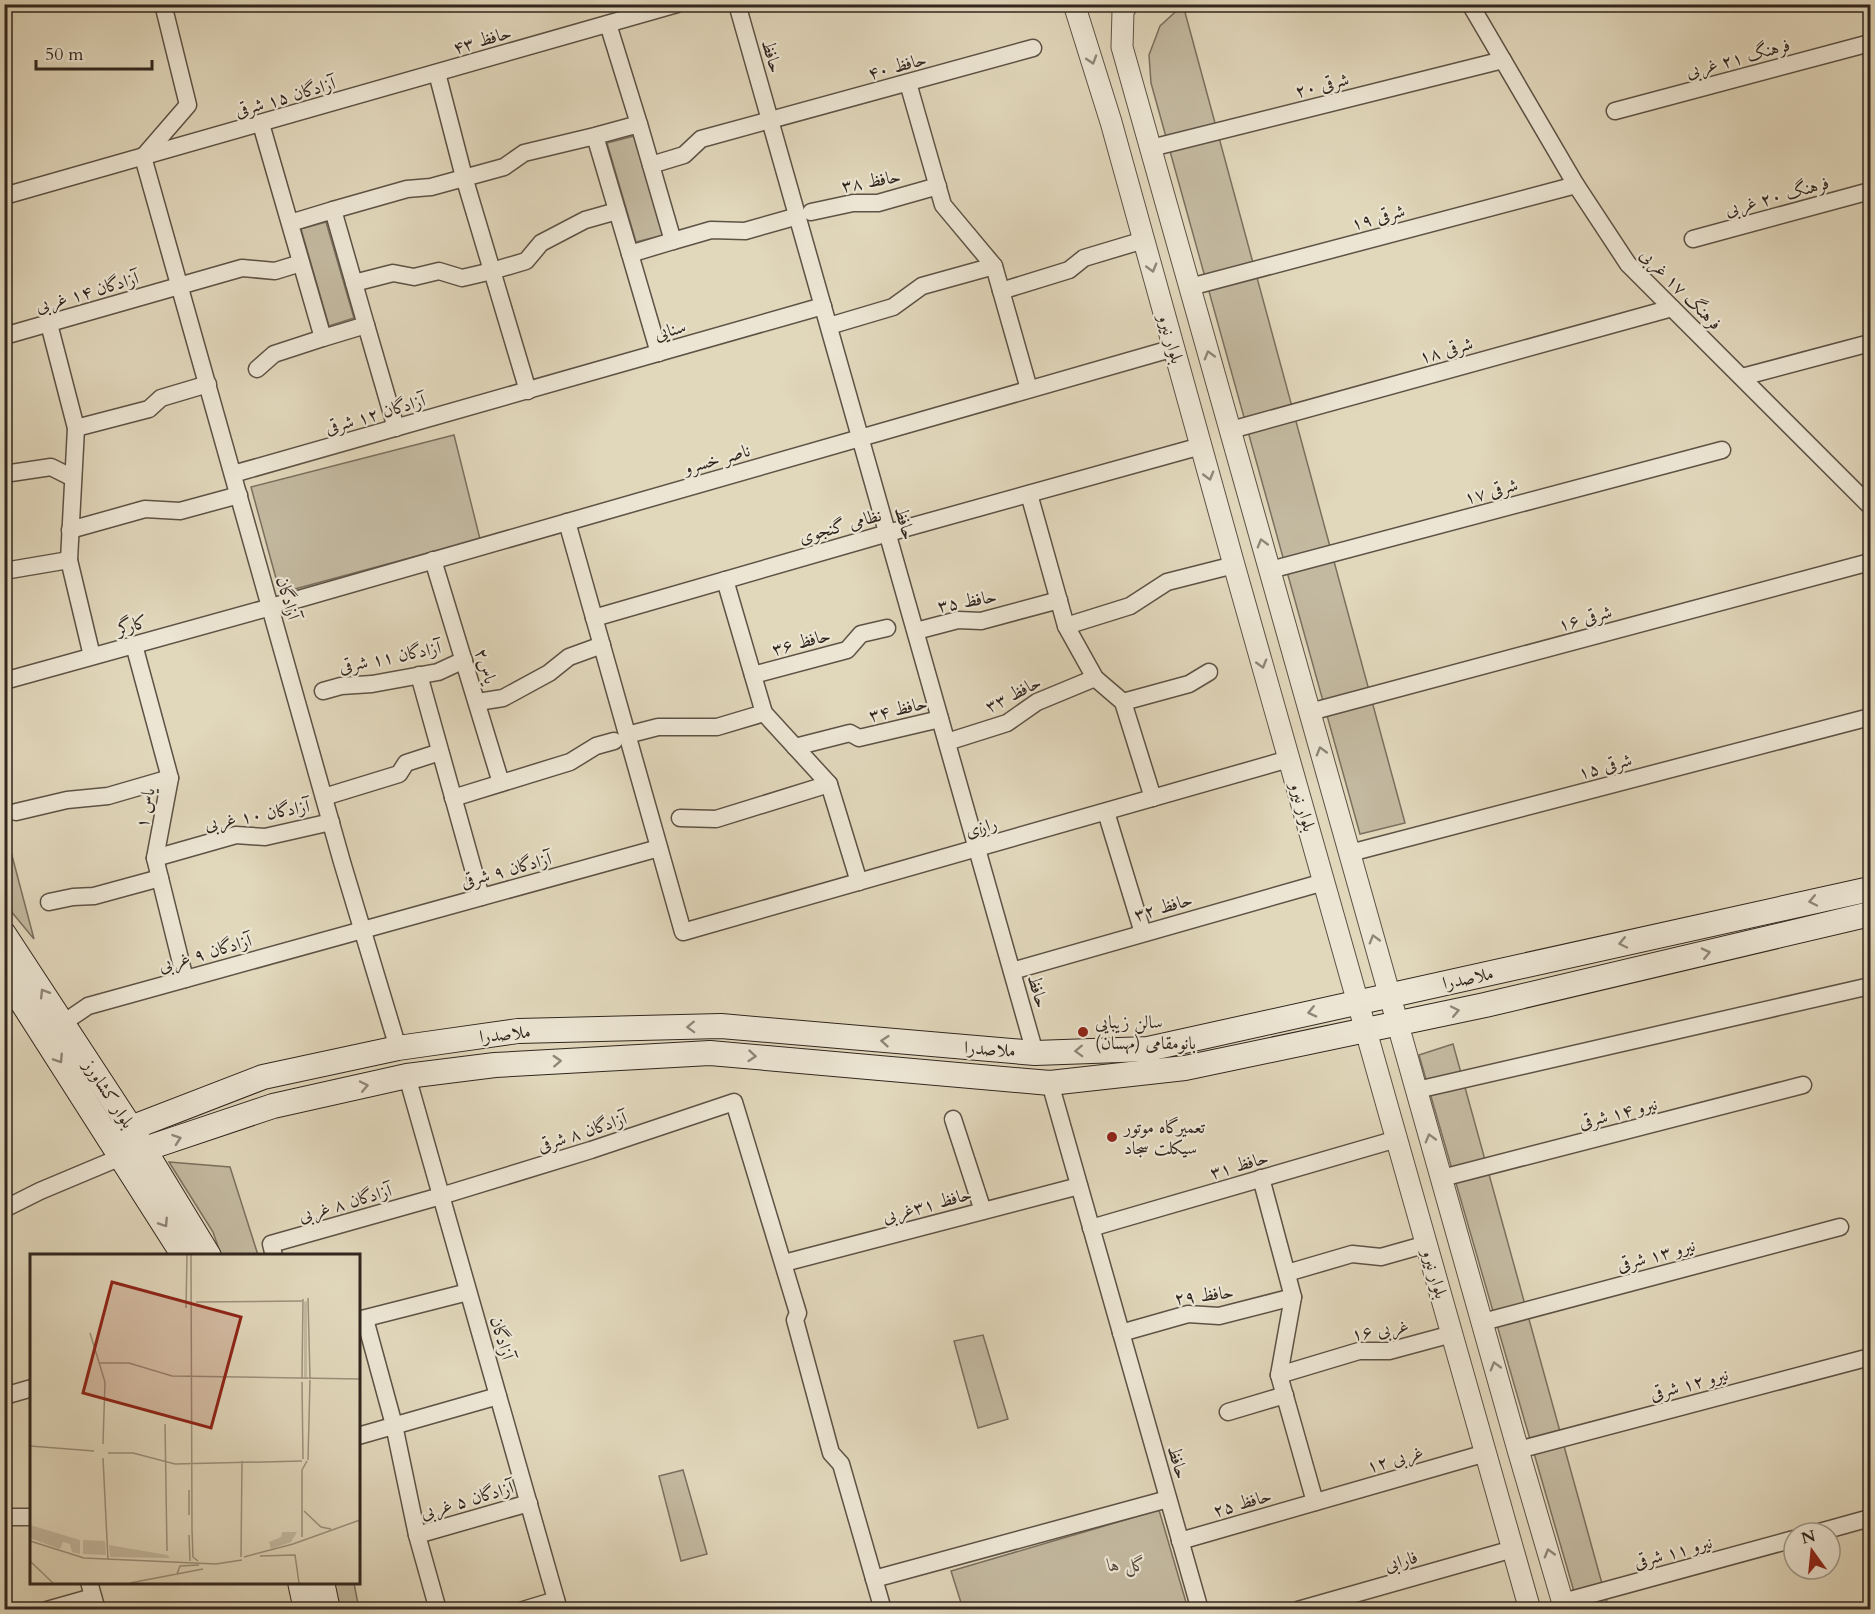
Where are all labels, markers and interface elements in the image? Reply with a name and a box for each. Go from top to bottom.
street label: حافظ ۴۳ [450,20,514,61]
scale bar [36,33,152,71]
street label: فرهنگ ۲۱ غربی [1683,33,1793,84]
street label: حافظ [755,36,788,76]
text: 50 m [45,42,84,67]
street label: حافظ ۴۰ [865,47,929,86]
one-way arrow [1085,54,1097,65]
street label: ۲۰ شرقی [1292,67,1352,104]
street label: آزادگان ۱۵ شرقی [232,71,340,124]
street label: حافظ ۳۸ [839,164,903,199]
street label: فرهنگ ۲۰ غربی [1722,171,1832,222]
street label: ۱۹ شرقی [1348,198,1408,237]
street label: فرهنگ ۱۷ غربی [1634,243,1727,336]
one-way arrow [1144,263,1157,273]
street label: آزادگان ۱۴ غربی [33,265,144,319]
street label: بلوار نیرو [1151,310,1189,367]
street label: سنایی [651,314,689,347]
street label: ۱۸ شرقی [1416,331,1476,370]
one-way arrow [1204,350,1217,360]
street label: آزادگان ۱۲ شرقی [322,388,430,441]
street label: ناصر خسرو [679,438,753,481]
one-way arrow [1202,471,1215,481]
street label: ۱۷ شرقی [1461,472,1521,511]
street label: نظامی گنجوی [796,503,884,550]
street label: حافظ [888,503,921,543]
one-way arrow [1257,538,1270,548]
street label: آزادگان [269,574,306,625]
street label: حافظ ۳۵ [935,584,999,619]
street label: ۱۶ شرقی [1555,599,1615,638]
street label: کارگر [112,609,150,642]
street label: حافظ ۳۶ [769,623,833,662]
street label: آزادگان ۱۱ شرقی [337,635,445,680]
street label: یاس۲ [468,645,503,688]
one-way arrow [1255,658,1267,669]
street label: حافظ ۳۳ [981,670,1046,719]
street label: حافظ ۳۴ [866,691,930,728]
one-way arrow [1316,746,1328,757]
street label: ۱۵ شرقی [1575,747,1635,786]
street label: بلوار نیرو [1283,778,1321,835]
street label: یاس ۱ [129,784,162,830]
street label: آزادگان ۱۰ غربی [202,794,314,837]
street label: رازی [962,811,1000,844]
street label: آزادگان ۹ شرقی [458,846,556,895]
street label: حافظ ۳۲ [1131,887,1195,928]
one-way arrow [1809,894,1819,907]
street label: آزادگان ۹ غربی [156,928,257,979]
one-way arrow [1369,934,1381,945]
one-way arrow [1618,936,1628,949]
one-way arrow [1701,947,1711,960]
street label: ملاصدرا [1440,961,1496,996]
street label: حافظ [1021,971,1054,1011]
one-way arrow [39,989,51,999]
one-way arrow [1307,1005,1317,1018]
one-way arrow [1450,1006,1460,1019]
place label: سالن زیبایی بانومقامی (مهسان) [1095,1010,1196,1056]
street label: ملاصدرا [478,1019,532,1050]
one-way arrow [686,1020,695,1033]
marker: سالن زیبایی بانومقامی (مهسان) [1076,1025,1090,1039]
one-way arrow [880,1035,889,1048]
street label: ملاصدرا [963,1035,1017,1064]
one-way arrow [1075,1045,1084,1058]
one-way arrow [747,1049,756,1062]
one-way arrow [51,1053,63,1063]
street label: بلوار کشاورز [76,1053,140,1134]
one-way arrow [553,1055,562,1068]
one-way arrow [359,1080,369,1093]
street label: نیرو ۱۴ شرقی [1576,1092,1660,1135]
street label: آزادگان ۸ شرقی [534,1106,632,1159]
place label: تعمیرگاه موتور سیکلت سجاد [1122,1115,1206,1161]
marker: تعمیرگاه موتور سیکلت سجاد [1105,1130,1119,1144]
one-way arrow [171,1133,182,1146]
one-way arrow [1425,1133,1437,1144]
street label: حافظ ۳۱ [1207,1145,1271,1186]
street label: آزادگان ۸ غربی [296,1178,397,1229]
street label: حافظ ۳۱غربی [880,1182,975,1229]
one-way arrow [156,1217,167,1228]
street label: نیرو ۱۳ شرقی [1614,1233,1698,1278]
street label: بلوار نیرو [1415,1245,1453,1302]
inset map [30,1254,360,1584]
street label: حافظ ۲۹ [1173,1279,1235,1312]
street label: آزادگان [483,1314,520,1365]
street label: ۱۶ غربی [1350,1314,1411,1347]
one-way arrow [1490,1361,1502,1372]
street label: نیرو ۱۲ شرقی [1647,1362,1731,1407]
street label: ۱۲ غربی [1364,1439,1426,1479]
street label: حافظ [1161,1442,1194,1482]
street label: آزادگان ۵ غربی [418,1475,519,1526]
street label: حافظ ۲۵ [1210,1483,1274,1524]
north arrow [1782,1521,1842,1581]
text: N [1799,1525,1818,1550]
street label: نیرو ۱۱ شرقی [1631,1530,1715,1575]
street label: فارابی [1381,1545,1421,1578]
one-way arrow [1544,1548,1556,1559]
park label: گل ها [1106,1553,1146,1578]

